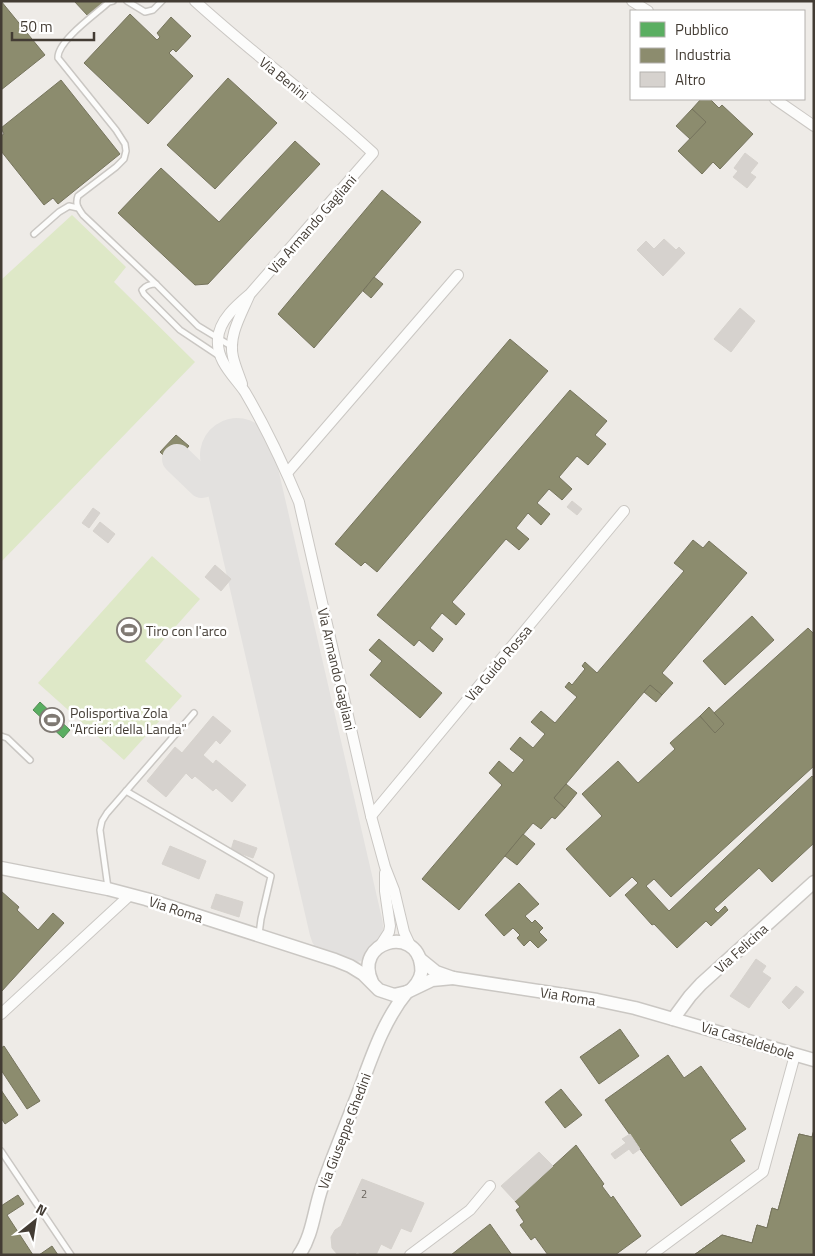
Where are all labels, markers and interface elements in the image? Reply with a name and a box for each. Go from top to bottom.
scale bar [12,10,95,42]
legend [630,10,805,100]
text: 50 m [20,15,53,38]
text: Pubblico [675,18,729,41]
text: Industria [675,43,731,66]
street label: Via Benini [255,52,313,104]
text: Altro [675,68,706,91]
street label: Via Armando Gagliani [263,170,361,278]
street label: Via Armando Gagliani [313,606,361,732]
sports icon: Tiro con l'arco [116,617,142,643]
place label: Tiro con l'arco [146,620,227,641]
street label: Via Guido Rossa [460,620,536,706]
place label: Polisportiva Zola "Arcieri della Landa" [70,702,187,739]
sports icon: Polisportiva Zola "Arcieri della Landa" [39,707,65,733]
street label: Via Roma [146,890,206,928]
street label: Via Felicina [710,918,772,978]
street label: Via Roma [539,981,597,1011]
street label: Via Casteldebole [698,1016,798,1064]
street label: Via Giuseppe Ghedini [312,1070,376,1192]
house number: 2 [361,1186,367,1202]
north arrow [10,1196,60,1246]
text: N [32,1198,51,1221]

